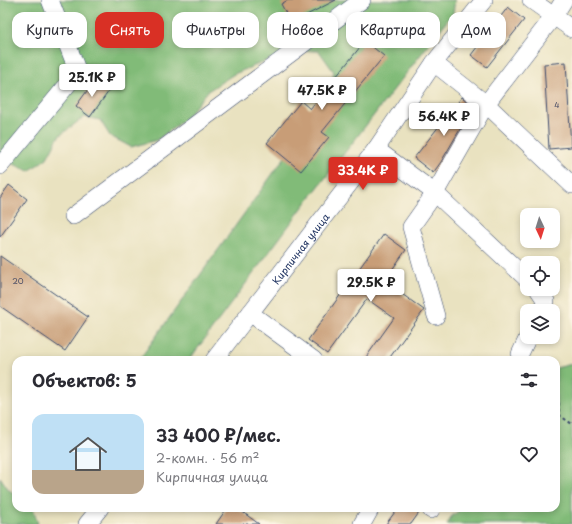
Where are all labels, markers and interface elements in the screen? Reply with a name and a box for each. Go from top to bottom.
chip: Купить [12,12,87,48]
chip: Снять [95,12,164,48]
chip: Фильтры [172,12,259,48]
chip: Новое [267,12,338,48]
chip: Квартира [346,12,440,48]
chip: Дом [448,12,506,48]
pin: 25.1K ₽ [55,64,129,98]
text: 25.1K ₽ [68,67,116,86]
pin: 47.5K ₽ [285,77,359,111]
text: 47.5K ₽ [297,80,347,99]
house number: 4 [554,99,560,111]
pin: 56.4K ₽ [407,103,481,137]
text: 56.4K ₽ [418,106,470,125]
pin: 33.4K ₽ [326,157,400,191]
text: 33.4K ₽ [338,160,388,179]
north arrow [520,208,560,248]
map controls [520,208,560,344]
street label: Кирпичная улица [268,209,332,287]
button: locate [520,256,560,296]
pin: 29.5K ₽ [334,269,408,303]
text: 29.5K ₽ [346,272,396,291]
house number: 20 [12,275,24,287]
button: layers [520,304,560,344]
text: Объектов: 5 [32,367,137,393]
icon: filters [518,369,540,391]
text: 33 400 ₽/мес. [156,422,281,448]
icon: home [64,430,112,478]
icon: heart [518,443,540,465]
text: 2-комн. · 56 m² [156,448,259,467]
text: Кирпичная улица [156,467,268,486]

